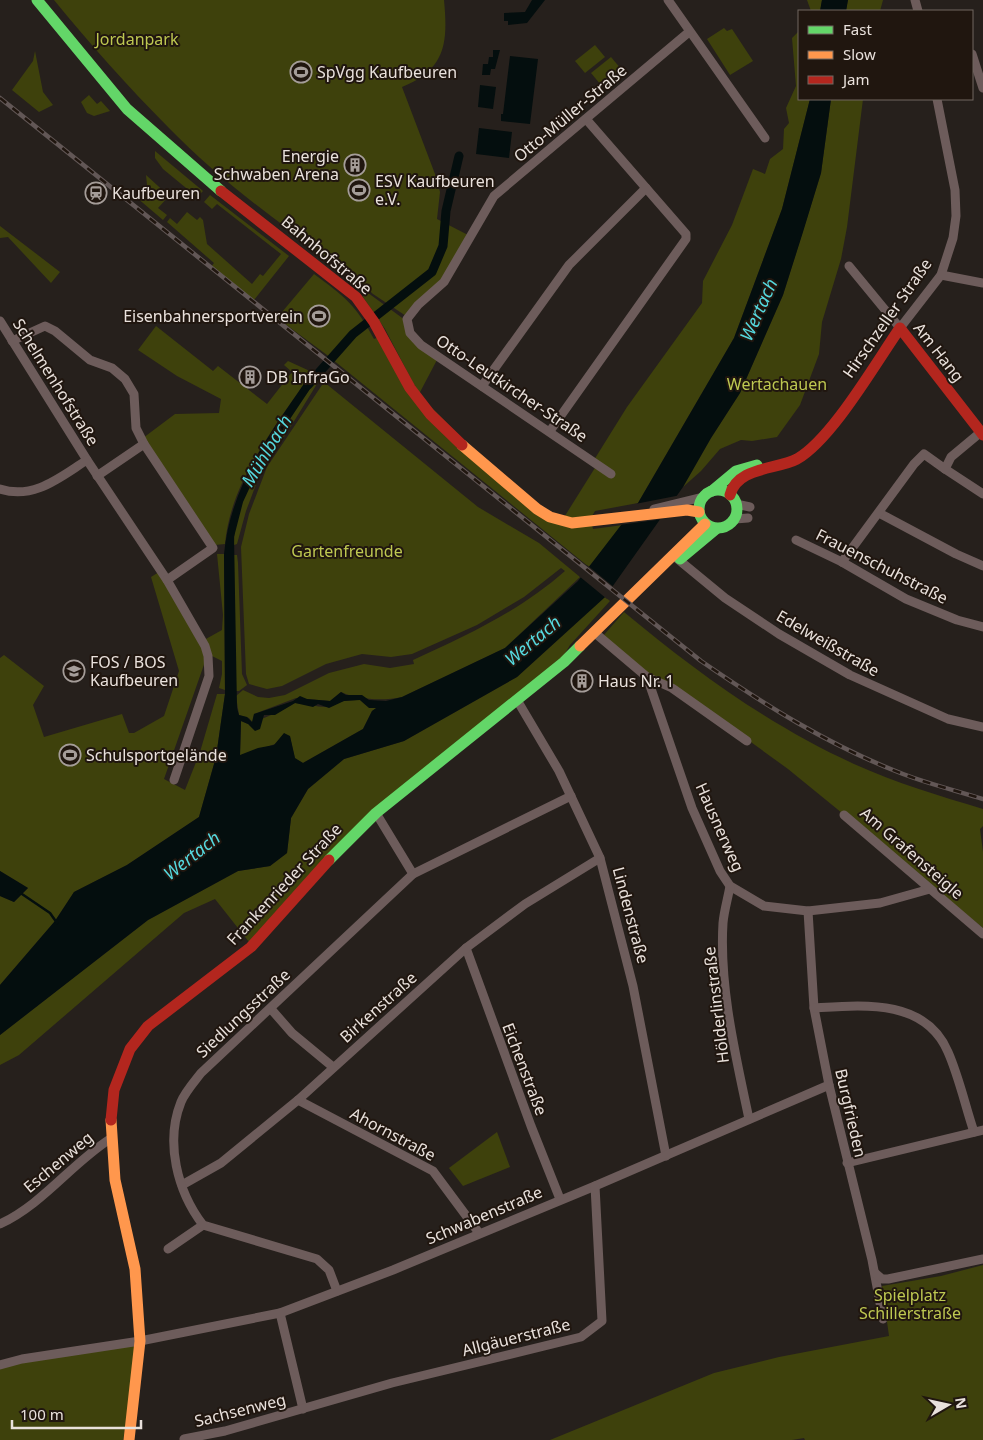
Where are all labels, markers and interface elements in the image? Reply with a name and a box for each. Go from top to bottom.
legend [798,10,973,100]
text: Fast [843,19,872,39]
park label: Jordanpark [93,28,179,50]
text: Slow [843,44,876,64]
street label: Otto-Müller-Straße [509,59,631,167]
sports icon: SpVgg Kaufbeuren [289,60,313,84]
place label: SpVgg Kaufbeuren [317,61,457,83]
text: Jam [841,69,870,89]
place label: Energie Schwaben Arena [214,145,339,185]
building icon: Energie Schwaben Arena [343,153,367,177]
place label: ESV Kaufbeuren e.V. [375,170,495,210]
sports icon: ESV Kaufbeuren e.V. [347,178,371,202]
station icon: Kaufbeuren [84,181,108,205]
place label: Kaufbeuren [112,182,200,204]
street label: Bahnhofstraße [277,211,377,299]
street label: Hirschzeller Straße [837,254,937,382]
water label: Wertach [734,275,782,345]
sports icon: Eisenbahnersportverein [307,304,331,328]
place label: Eisenbahnersportverein [123,305,303,327]
street label: Schelmenhofstraße [8,314,104,450]
street label: Am Hang [909,318,969,386]
street label: Otto-Leutkircher-Straße [432,329,592,447]
building icon: DB InfraGo [238,365,262,389]
place label: DB InfraGo [266,366,350,388]
park label: Wertachauen [727,373,827,395]
water label: Mühlbach [235,410,297,491]
street label: Frauenschuhstraße [812,523,952,609]
park label: Gartenfreunde [291,540,403,562]
street label: Edelweißstraße [772,605,884,681]
water label: Wertach [499,610,565,671]
place label: FOS / BOS Kaufbeuren [90,651,178,691]
school or university icon: FOS / BOS Kaufbeuren [62,659,86,683]
building icon: Haus Nr. 1 [570,669,594,693]
place label: Haus Nr. 1 [598,670,674,692]
sports icon: Schulsportgelände [58,743,82,767]
place label: Schulsportgelände [86,744,227,766]
street label: Hausnerweg [691,779,749,875]
street label: Am Grafensteigle [856,802,968,904]
street label: Frankenrieder Straße [222,818,346,950]
water label: Wertach [158,825,225,885]
street label: Lindenstraße [608,864,654,966]
street label: Hölderlinstraße [698,946,734,1064]
street label: Siedlungsstraße [191,964,295,1062]
street label: Birkenstraße [335,967,421,1047]
street label: Eichenstraße [497,1020,553,1118]
street label: Burgfrieden [830,1066,872,1160]
street label: Ahornstraße [346,1102,440,1166]
street label: Eschenweg [19,1126,97,1198]
street label: Schwabenstraße [422,1181,546,1249]
park label: Spielplatz Schillerstraße [859,1284,961,1324]
street label: Allgäuerstraße [460,1313,572,1361]
north arrow [923,1380,973,1430]
street label: Sachsenweg [192,1388,288,1432]
text: N [951,1396,972,1410]
scale bar [12,1398,141,1430]
text: 100 m [20,1404,64,1424]

